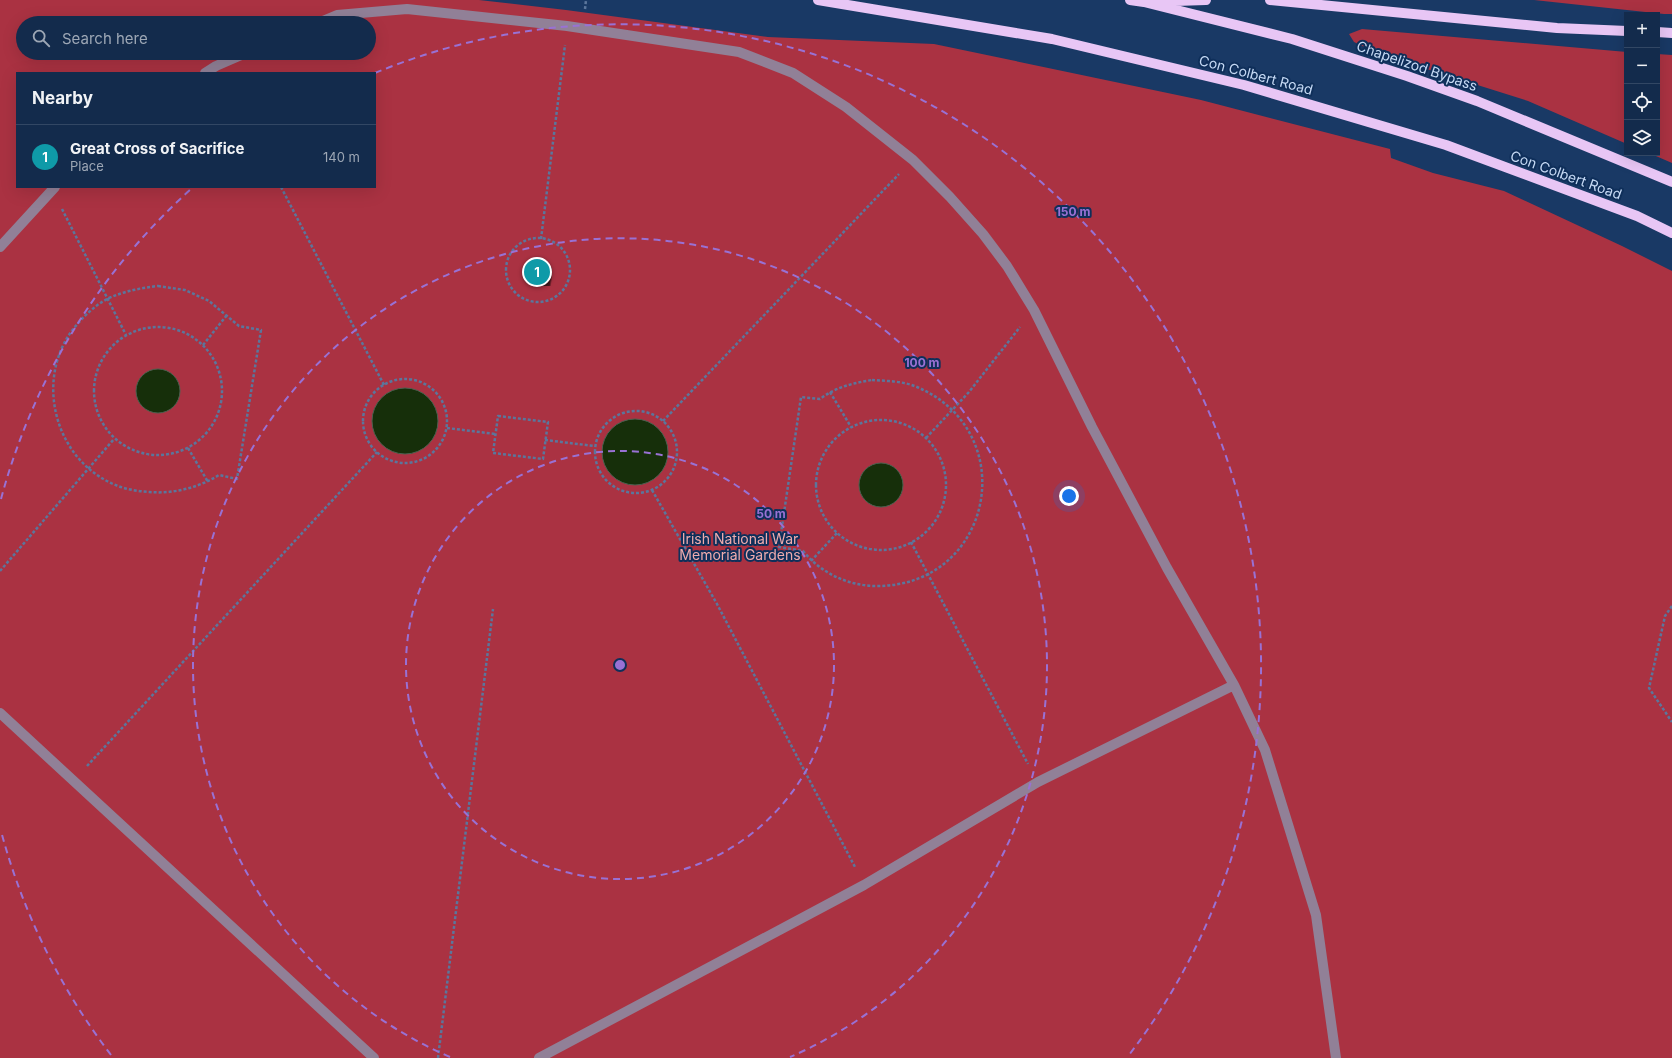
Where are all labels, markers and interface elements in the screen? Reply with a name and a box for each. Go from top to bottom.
map controls [1624,12,1660,156]
button: + [1624,12,1660,48]
search box [16,16,376,60]
icon: search [30,27,52,49]
text: Search here [62,29,148,48]
street label: Chapelizod Bypass [1354,37,1480,94]
button: − [1624,48,1660,84]
street label: Con Colbert Road [1197,51,1315,98]
button: locate [1624,84,1660,120]
text: Nearby [32,88,93,108]
button: layers [1624,120,1660,156]
text: Great Cross of Sacrifice [70,139,245,158]
street label: Con Colbert Road [1508,146,1624,203]
text: 1 [42,149,48,165]
text: 140 m [323,149,360,165]
text: Place [70,158,104,174]
text: 150 m [1056,204,1090,219]
pin: 1 [524,257,550,287]
text: 100 m [904,355,940,370]
your location [1059,486,1079,506]
text: 50 m [756,506,786,521]
park label: Irish National War Memorial Gardens [679,530,801,563]
centre of rings [613,658,627,672]

